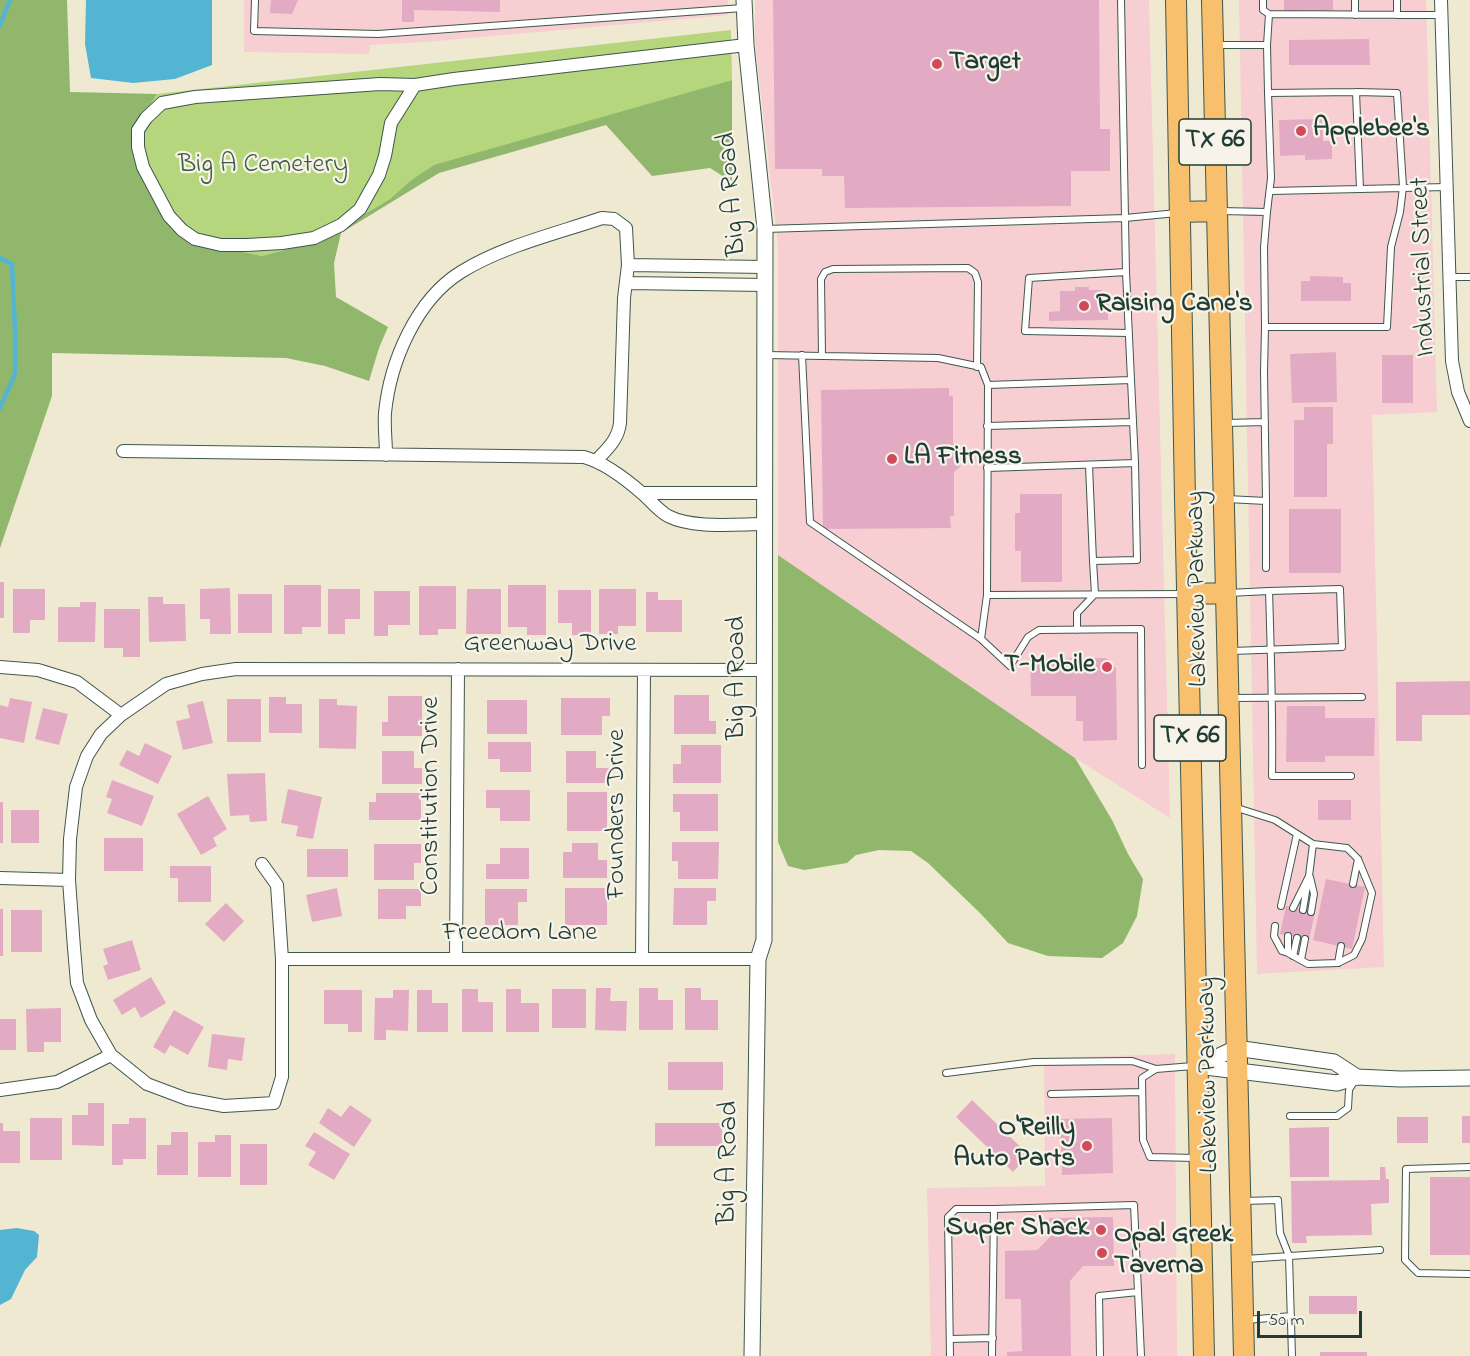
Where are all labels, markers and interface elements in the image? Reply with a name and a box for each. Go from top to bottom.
place label: Target [949,48,1021,80]
marker: Target [930,57,944,71]
place label: Applebee's [1313,115,1430,147]
road number: TX 66 [1179,119,1251,165]
marker: Applebee's [1294,124,1308,138]
street label: Big A Road [712,131,756,257]
park label: Big A Cemetery [178,151,348,183]
street label: Industrial Street [1406,176,1444,358]
place label: Raising Cane's [1096,290,1253,322]
marker: Raising Cane's [1077,299,1091,313]
place label: LA Fitness [904,443,1022,475]
marker: LA Fitness [885,452,899,466]
street label: Lakeview Parkway [1181,491,1217,687]
street label: Big A Road [723,616,755,740]
street label: Greenway Drive [463,630,637,662]
place label: T-Mobile [1004,651,1095,683]
marker: T-Mobile [1100,660,1114,674]
street label: Constitution Drive [417,697,449,895]
road number: TX 66 [1154,715,1226,761]
street label: Founders Drive [603,729,635,899]
street label: Freedom Lane [443,919,597,951]
street label: Lakeview Parkway [1192,977,1228,1173]
street label: Big A Road [713,1101,747,1225]
place label: O'Reilly Auto Parts [953,1114,1075,1177]
marker: O'Reilly Auto Parts [1080,1139,1094,1153]
place label: Super Shack [946,1214,1089,1246]
place label: Opa! Greek Taverna [1114,1221,1233,1284]
marker: Super Shack [1094,1223,1108,1237]
marker: Opa! Greek Taverna [1095,1246,1109,1260]
scale bar [1260,1299,1365,1337]
text: 50 m [1268,1308,1305,1334]

